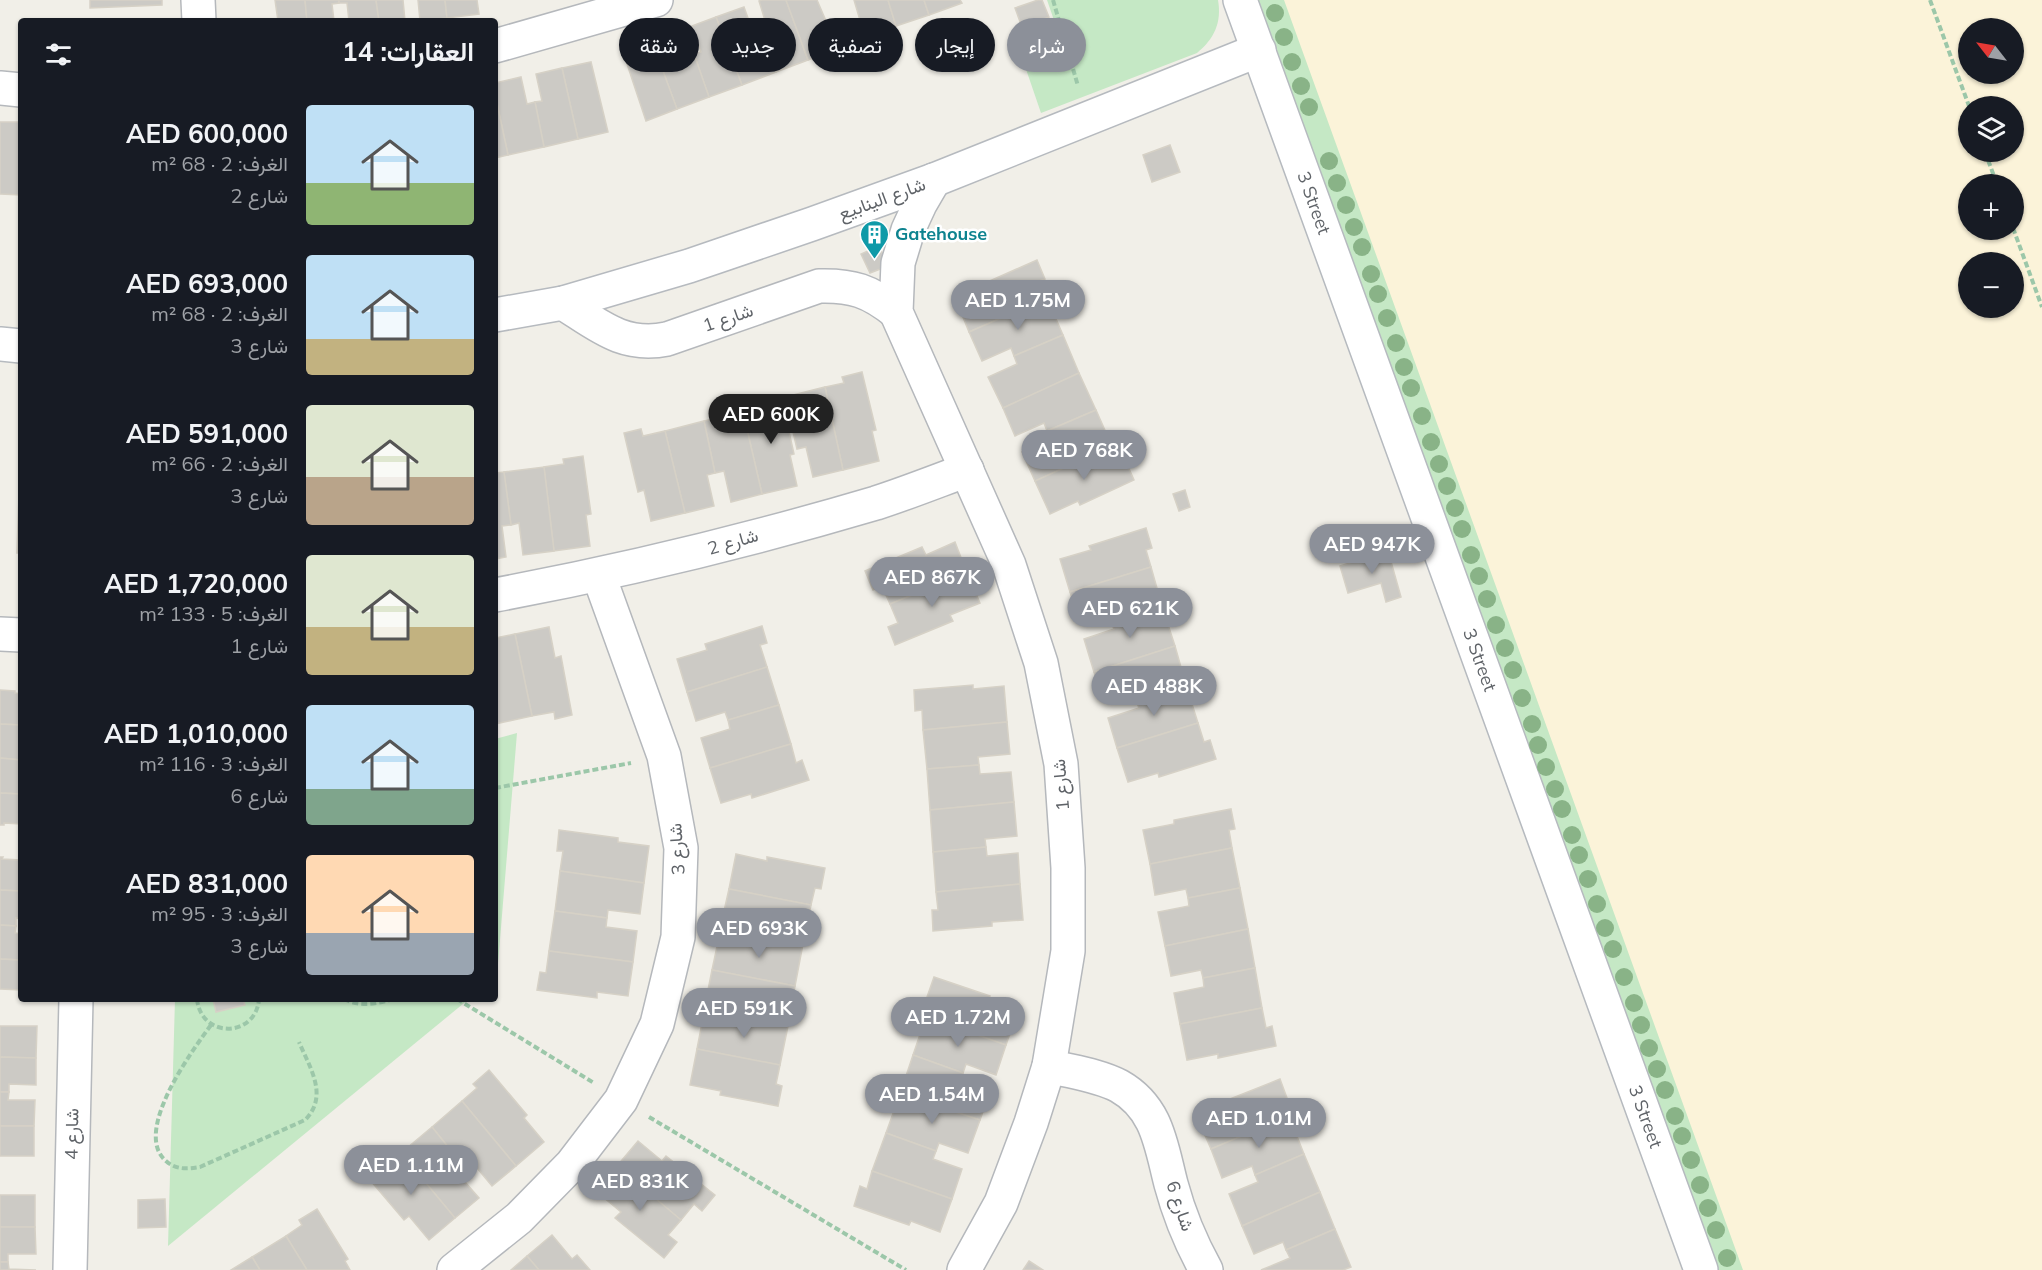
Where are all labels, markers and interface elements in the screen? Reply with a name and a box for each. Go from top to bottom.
chip: شقة [619,18,699,72]
chip: جديد [711,18,796,72]
chip: تصفية [808,18,903,72]
chip: إيجار [915,18,995,72]
chip: شراء [1007,18,1086,72]
north arrow [1958,18,2024,84]
map controls [1958,18,2024,318]
text: العقارات: 14 [342,35,474,68]
icon: filters [42,38,75,71]
button: layers [1958,96,2024,162]
text: AED 600,000 [126,117,288,150]
icon: home [354,129,426,201]
text: الغرف: 2 · 68 m² [151,151,288,176]
street label: 3 Street [1292,168,1336,238]
street label: شارع الينابيع [835,172,929,226]
button: + [1958,174,2024,240]
text: شارع 2 [231,183,288,208]
building icon: Gatehouse [858,218,890,260]
place label: Gatehouse [895,222,987,245]
button: − [1958,252,2024,318]
text: AED 693,000 [126,267,288,300]
icon: home [354,279,426,351]
pin: AED 1.75M [949,280,1087,331]
text: AED 1.75M [965,287,1071,312]
street label: شارع 1 [700,298,756,338]
text: الغرف: 2 · 68 m² [151,301,288,326]
text: شارع 3 [231,333,288,358]
pin: AED 600K [709,394,833,445]
text: AED 600K [723,401,819,426]
text: AED 591,000 [126,417,288,450]
icon: home [354,429,426,501]
pin: AED 768K [1022,430,1146,481]
text: AED 768K [1036,437,1132,462]
text: الغرف: 2 · 66 m² [151,451,288,476]
text: شارع 3 [231,483,288,508]
street label: شارع 2 [705,523,761,561]
pin: AED 947K [1310,524,1434,575]
text: AED 947K [1324,531,1420,556]
pin: AED 867K [870,557,994,608]
text: AED 867K [884,564,980,589]
text: AED 1,720,000 [104,567,288,600]
icon: home [354,579,426,651]
pin: AED 621K [1068,588,1192,639]
text: AED 621K [1082,595,1178,620]
text: الغرف: 5 · 133 m² [139,601,288,626]
street label: 3 Street [1458,625,1502,694]
text: شارع 1 [231,633,288,658]
pin: AED 488K [1092,666,1216,717]
text: AED 488K [1106,673,1202,698]
text: AED 1,010,000 [104,717,288,750]
icon: home [354,729,426,801]
text: الغرف: 3 · 116 m² [139,751,288,776]
street label: شارع 1 [1047,758,1075,812]
text: شارع 6 [231,783,288,808]
street label: شارع 3 [663,822,691,876]
text: AED 831,000 [126,867,288,900]
icon: home [354,879,426,951]
text: الغرف: 3 · 95 m² [151,901,288,926]
pin: AED 693K [697,908,821,959]
text: AED 693K [711,915,807,940]
text: شارع 3 [231,933,288,958]
pin: AED 591K [682,988,806,1039]
text: AED 591K [696,995,792,1020]
pin: AED 1.72M [889,997,1027,1048]
text: AED 1.72M [905,1004,1011,1029]
pin: AED 1.54M [863,1074,1001,1125]
text: AED 1.54M [879,1081,985,1106]
street label: 3 Street [1624,1082,1668,1151]
pin: AED 1.01M [1190,1098,1328,1149]
text: AED 1.01M [1206,1105,1312,1130]
street label: شارع 4 [60,1108,84,1160]
pin: AED 1.11M [342,1145,480,1196]
text: AED 1.11M [358,1152,464,1177]
pin: AED 831K [578,1161,702,1212]
text: AED 831K [592,1168,688,1193]
street label: شارع 6 [1160,1178,1200,1234]

